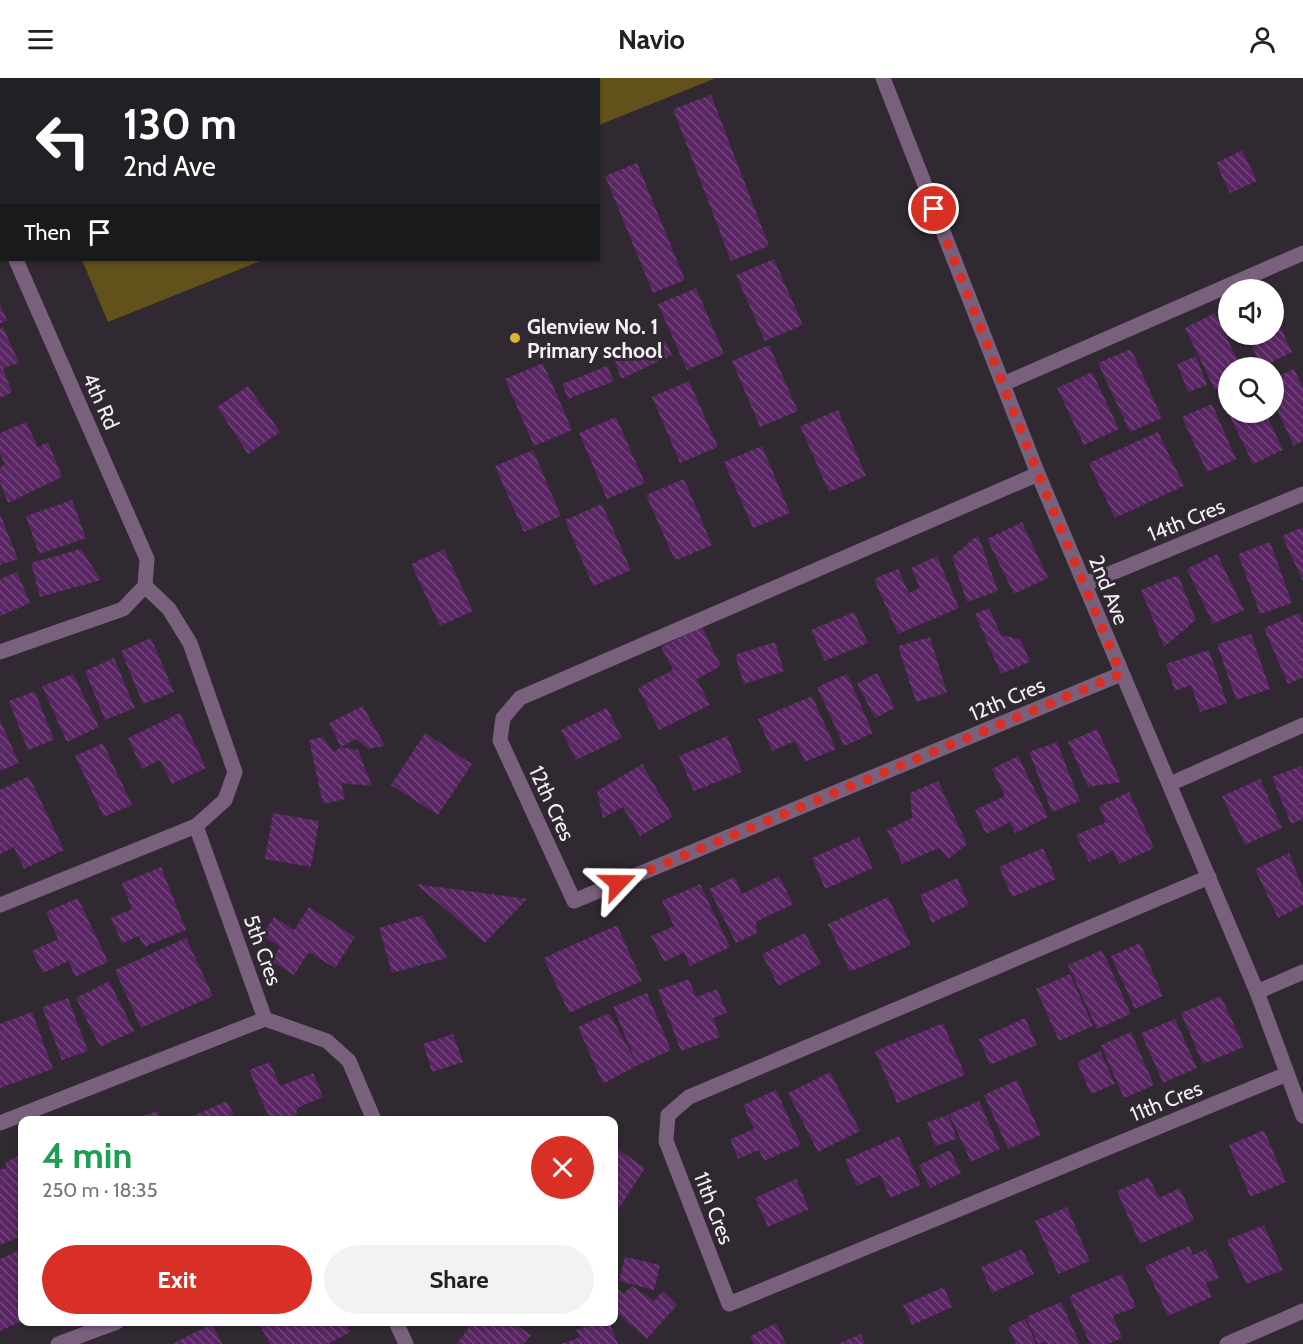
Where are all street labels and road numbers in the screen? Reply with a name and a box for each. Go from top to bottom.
street label: 4th Rd [78,369,124,433]
street label: 14th Cres [1144,493,1228,547]
street label: 2nd Ave [1084,552,1134,628]
street label: 12th Cres [965,672,1049,726]
street label: 12th Cres [524,762,580,845]
street label: 5th Cres [239,911,287,989]
street label: 11th Cres [1126,1075,1206,1127]
street label: 11th Cres [689,1168,739,1248]

